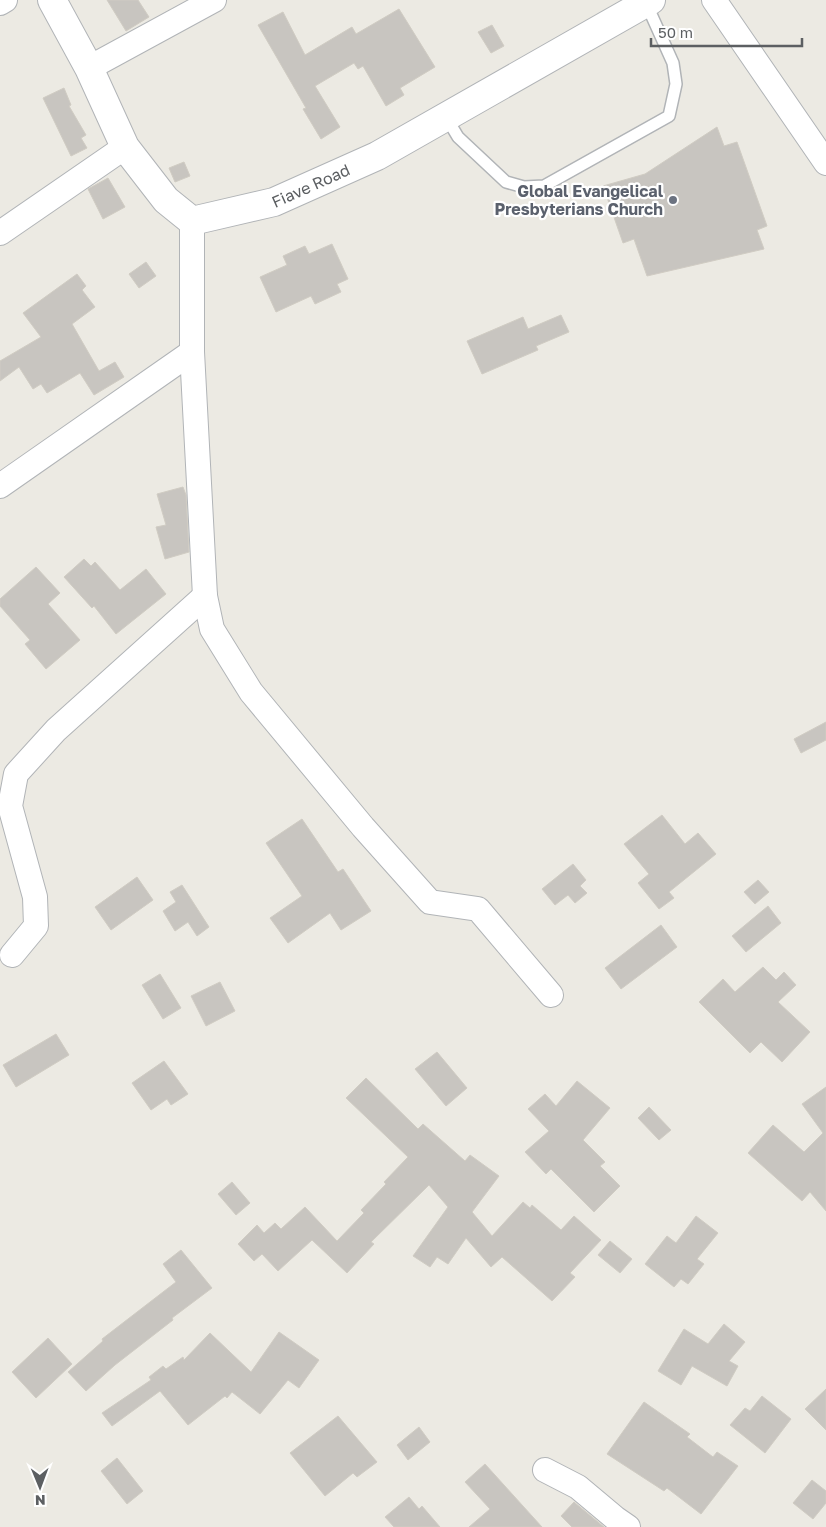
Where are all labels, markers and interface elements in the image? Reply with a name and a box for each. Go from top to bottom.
scale bar [651,15,802,47]
text: 50 m [658,23,693,41]
street label: Fiave Road [268,159,353,212]
place label: Global Evangelical Presbyterians Church [495,181,664,219]
marker: Global Evangelical Presbyterians Church [667,194,679,206]
north arrow [15,1462,65,1512]
text: N [35,1492,46,1509]

